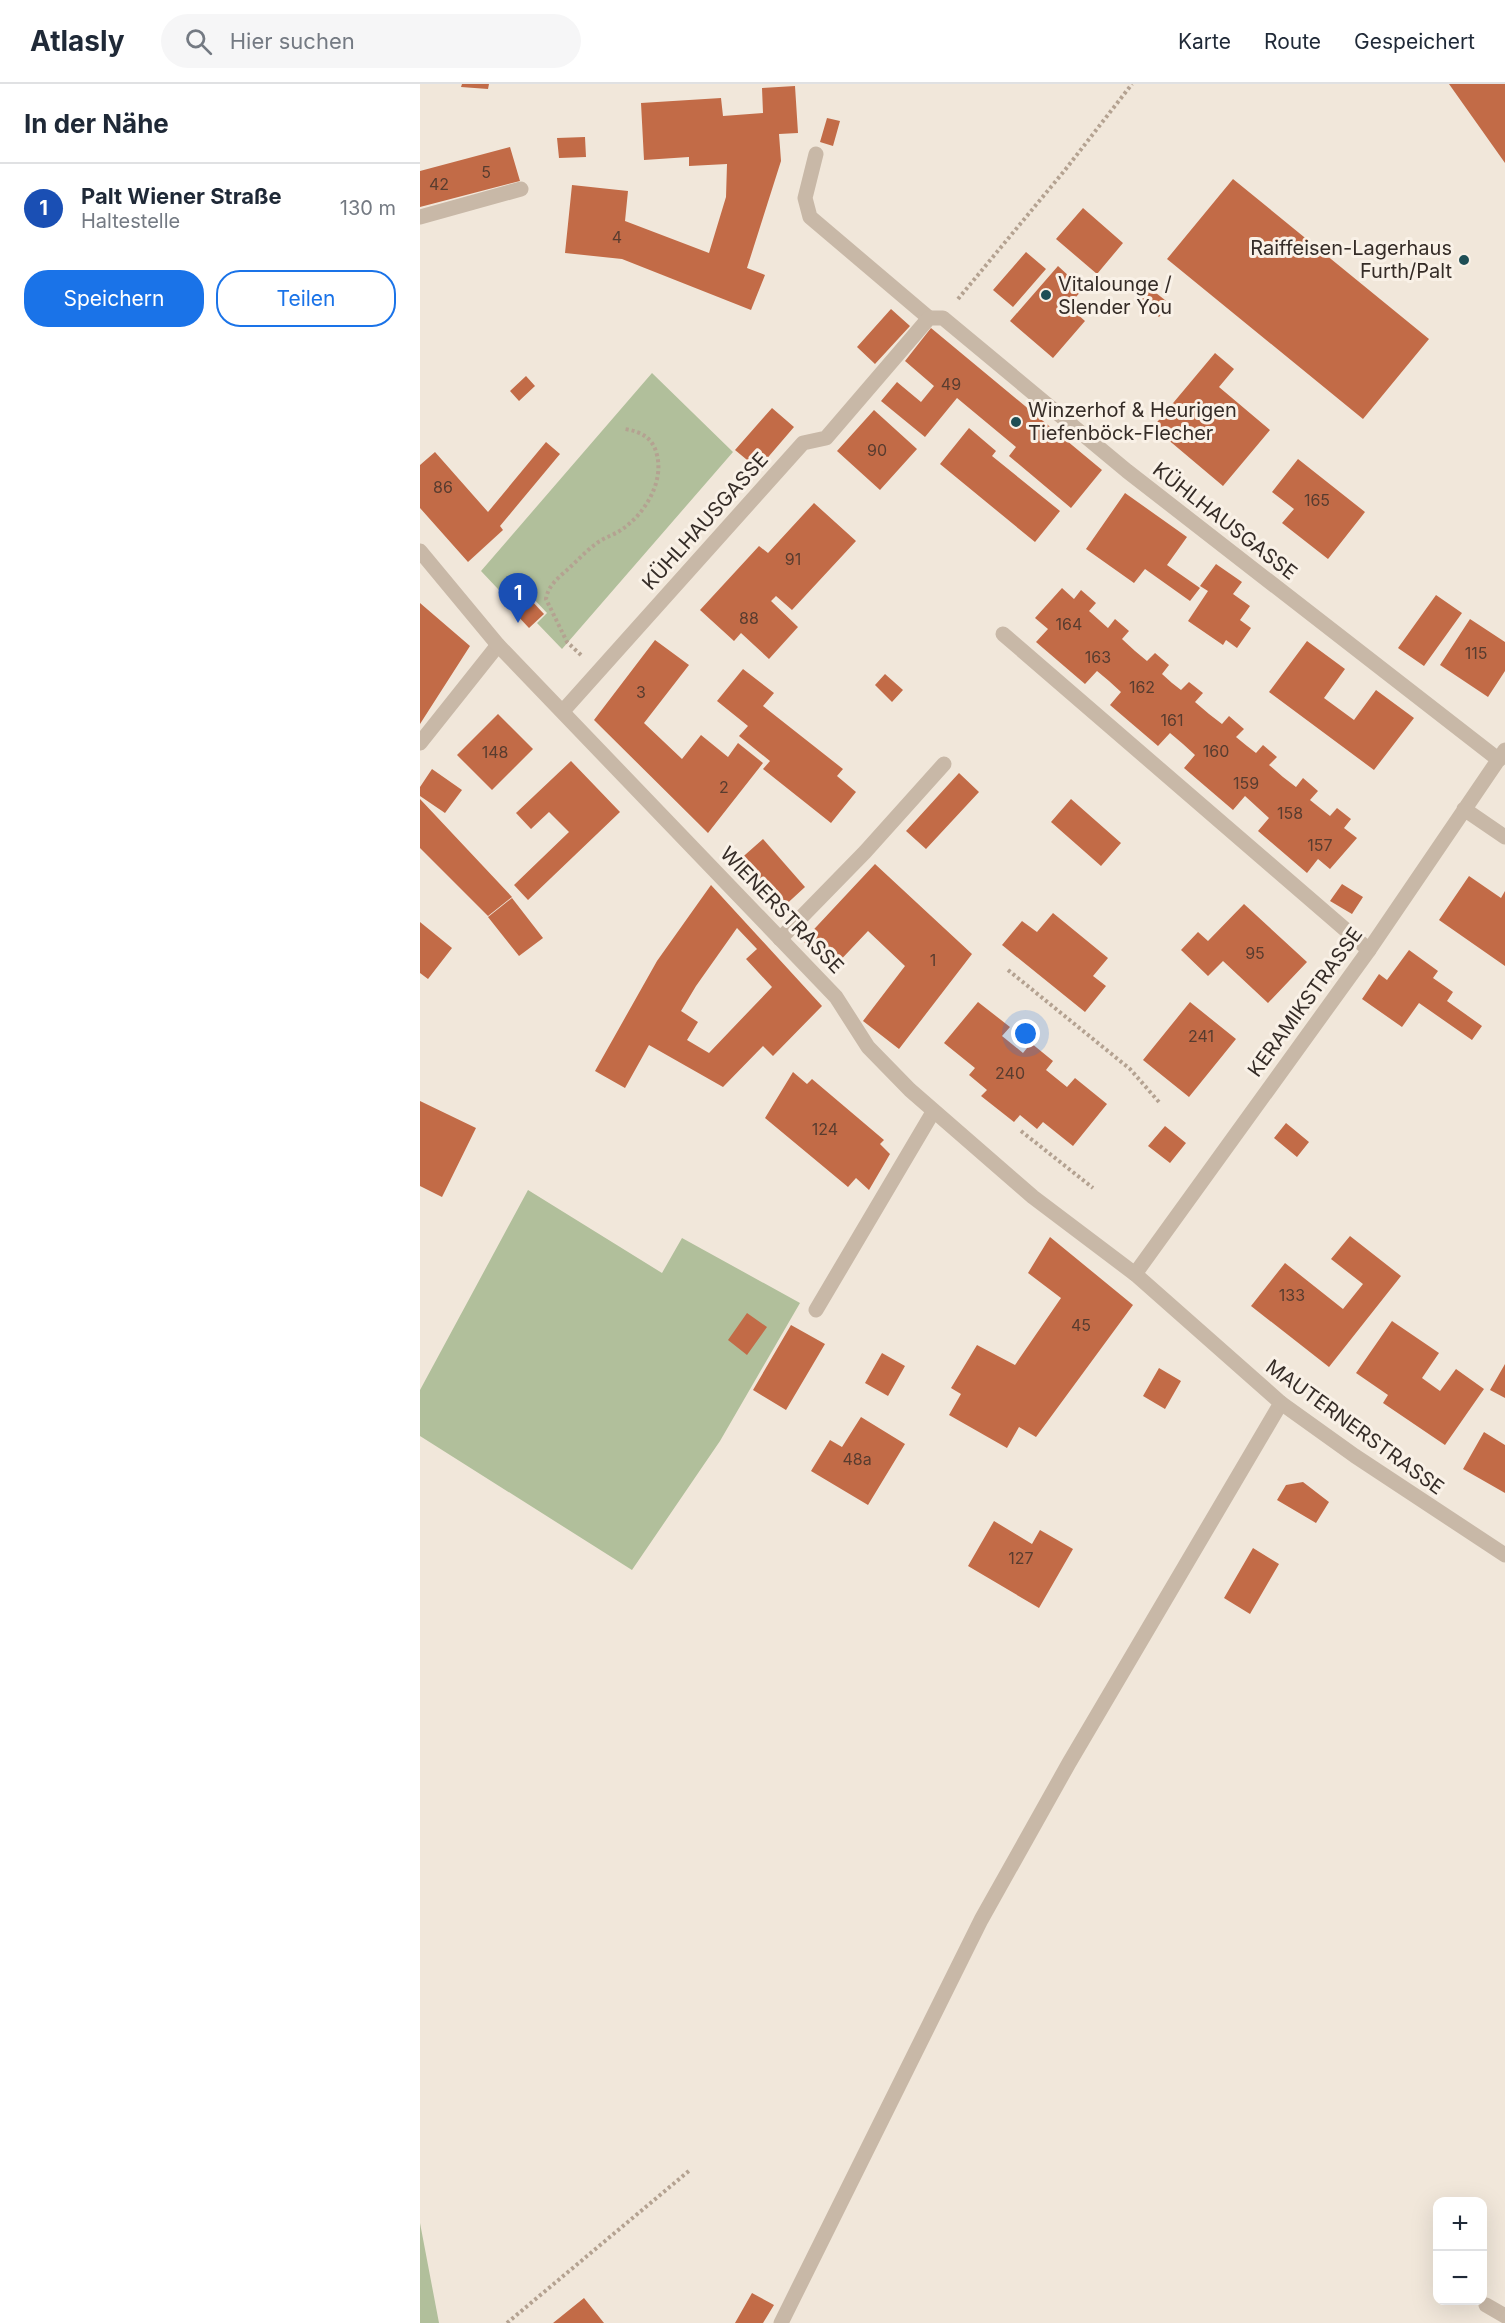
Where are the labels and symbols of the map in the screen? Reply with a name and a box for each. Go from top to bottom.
house number: 5 [481,162,491,182]
house number: 42 [429,174,449,194]
house number: 4 [612,227,622,247]
place label: Raiffeisen-Lagerhaus Furth/Palt [1250,236,1452,283]
marker: Raiffeisen-Lagerhaus Furth/Palt [1457,253,1471,267]
place label: Vitalounge / Slender You [1058,272,1172,319]
marker: Vitalounge / Slender You [1039,288,1053,302]
house number: 49 [941,374,961,394]
place label: Winzerhof & Heurigen Tiefenböck-Flecher [1028,398,1237,445]
marker: Winzerhof & Heurigen Tiefenböck-Flecher [1009,415,1023,429]
house number: 90 [867,440,887,460]
street label: KÜHLHAUSGASSE [637,447,773,595]
street label: KÜHLHAUSGASSE [1148,457,1302,585]
house number: 86 [433,477,453,497]
house number: 165 [1304,490,1330,510]
house number: 91 [785,549,801,569]
pin: 1 [498,574,538,623]
house number: 88 [739,608,759,628]
house number: 164 [1056,614,1082,634]
house number: 115 [1465,643,1487,663]
house number: 163 [1085,647,1111,667]
house number: 162 [1129,677,1155,697]
house number: 3 [636,682,646,702]
house number: 161 [1161,710,1183,730]
house number: 160 [1203,741,1229,761]
house number: 148 [482,742,508,762]
house number: 159 [1233,773,1259,793]
house number: 2 [719,777,729,797]
house number: 158 [1277,803,1303,823]
house number: 157 [1307,835,1333,855]
street label: WIENERSTRASSE [715,842,849,978]
street label: KERAMIKSTRASSE [1243,923,1367,1081]
house number: 95 [1245,943,1265,963]
house number: 1 [930,950,936,970]
your location [1011,1019,1040,1048]
house number: 241 [1188,1026,1214,1046]
house number: 240 [995,1063,1025,1083]
house number: 124 [812,1119,838,1139]
house number: 133 [1279,1285,1305,1305]
house number: 45 [1071,1315,1091,1335]
street label: MAUTERNERSTRASSE [1261,1354,1449,1500]
house number: 48a [842,1449,872,1469]
house number: 127 [1008,1548,1034,1568]

